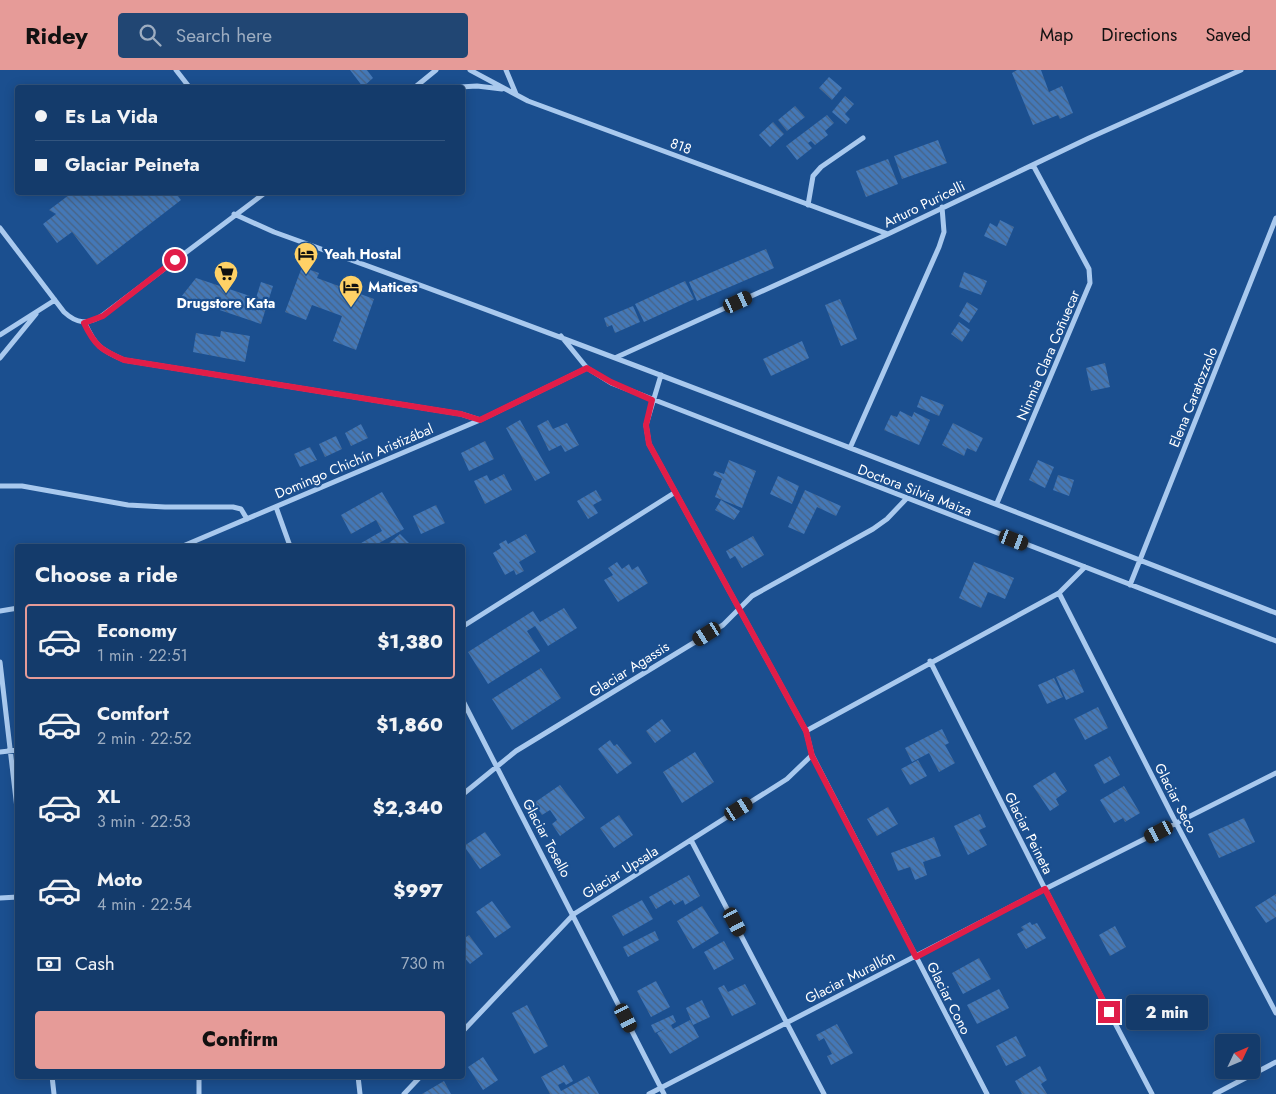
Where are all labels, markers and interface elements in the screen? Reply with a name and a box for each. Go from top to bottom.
search box [118,13,468,58]
text: Ridey [25,18,88,53]
icon: search [136,21,164,49]
text: Search here [176,22,272,49]
text: Map [1040,22,1073,48]
text: Directions [1101,22,1177,48]
text: Saved [1205,22,1251,48]
text: Es La Vida [65,103,158,130]
street label: 818 [667,133,695,159]
text: Glaciar Peineta [65,151,200,178]
street label: Arturo Puricelli [880,176,968,232]
hotel icon: Yeah Hostal [293,241,319,275]
place label: Yeah Hostal [323,244,401,264]
route start [164,249,186,271]
supermarket icon: Drugstore Kata [213,260,239,294]
hotel icon: Matices [338,274,364,308]
place label: Matices [368,277,418,297]
street label: Ninmia Clara Coñuecar [1011,286,1085,423]
car [721,289,754,315]
place label: Drugstore Kata [177,293,275,313]
street label: Elena Caratozzolo [1164,343,1222,450]
street label: Domingo Chichín Aristizábal [272,419,436,503]
street label: Doctora Silvia Maiza [855,459,975,521]
car [997,528,1030,552]
text: Choose a ride [35,558,178,590]
text: Economy [97,617,177,644]
icon: car [37,619,82,664]
car [690,620,723,648]
text: $1,380 [377,628,443,655]
street label: Glaciar Agassis [585,636,673,702]
text: 1 min · 22:51 [97,644,188,667]
text: Comfort [97,700,169,727]
icon: car [37,702,82,747]
text: $1,860 [376,711,443,738]
text: 2 min · 22:52 [97,727,191,750]
street label: Glaciar Seco [1150,760,1202,837]
text: XL [97,783,120,810]
icon: car [37,785,82,830]
street label: Glaciar Peineta [1000,789,1058,877]
text: $2,340 [373,794,443,821]
street label: Glaciar Tosello [518,795,576,881]
car [722,795,755,823]
text: 3 min · 22:53 [97,810,191,833]
car [1142,819,1175,845]
street label: Glaciar Upsala [578,841,662,903]
text: Moto [97,866,142,893]
icon: car [37,868,82,913]
text: $997 [393,877,443,904]
text: 4 min · 22:54 [97,893,192,916]
car [721,905,748,939]
street label: Glaciar Murallón [802,946,898,1008]
icon: cash [35,950,63,978]
text: Cash [75,950,115,977]
text: 730 m [401,952,445,975]
street label: Glaciar Cono [922,958,976,1038]
callout: 2 min [1126,994,1209,1030]
car [612,1001,639,1035]
route end [1098,1001,1120,1023]
text: 2 min [1146,1001,1188,1024]
button: Confirm [35,1011,445,1069]
north arrow [1215,1034,1260,1079]
map controls [1215,1034,1260,1079]

